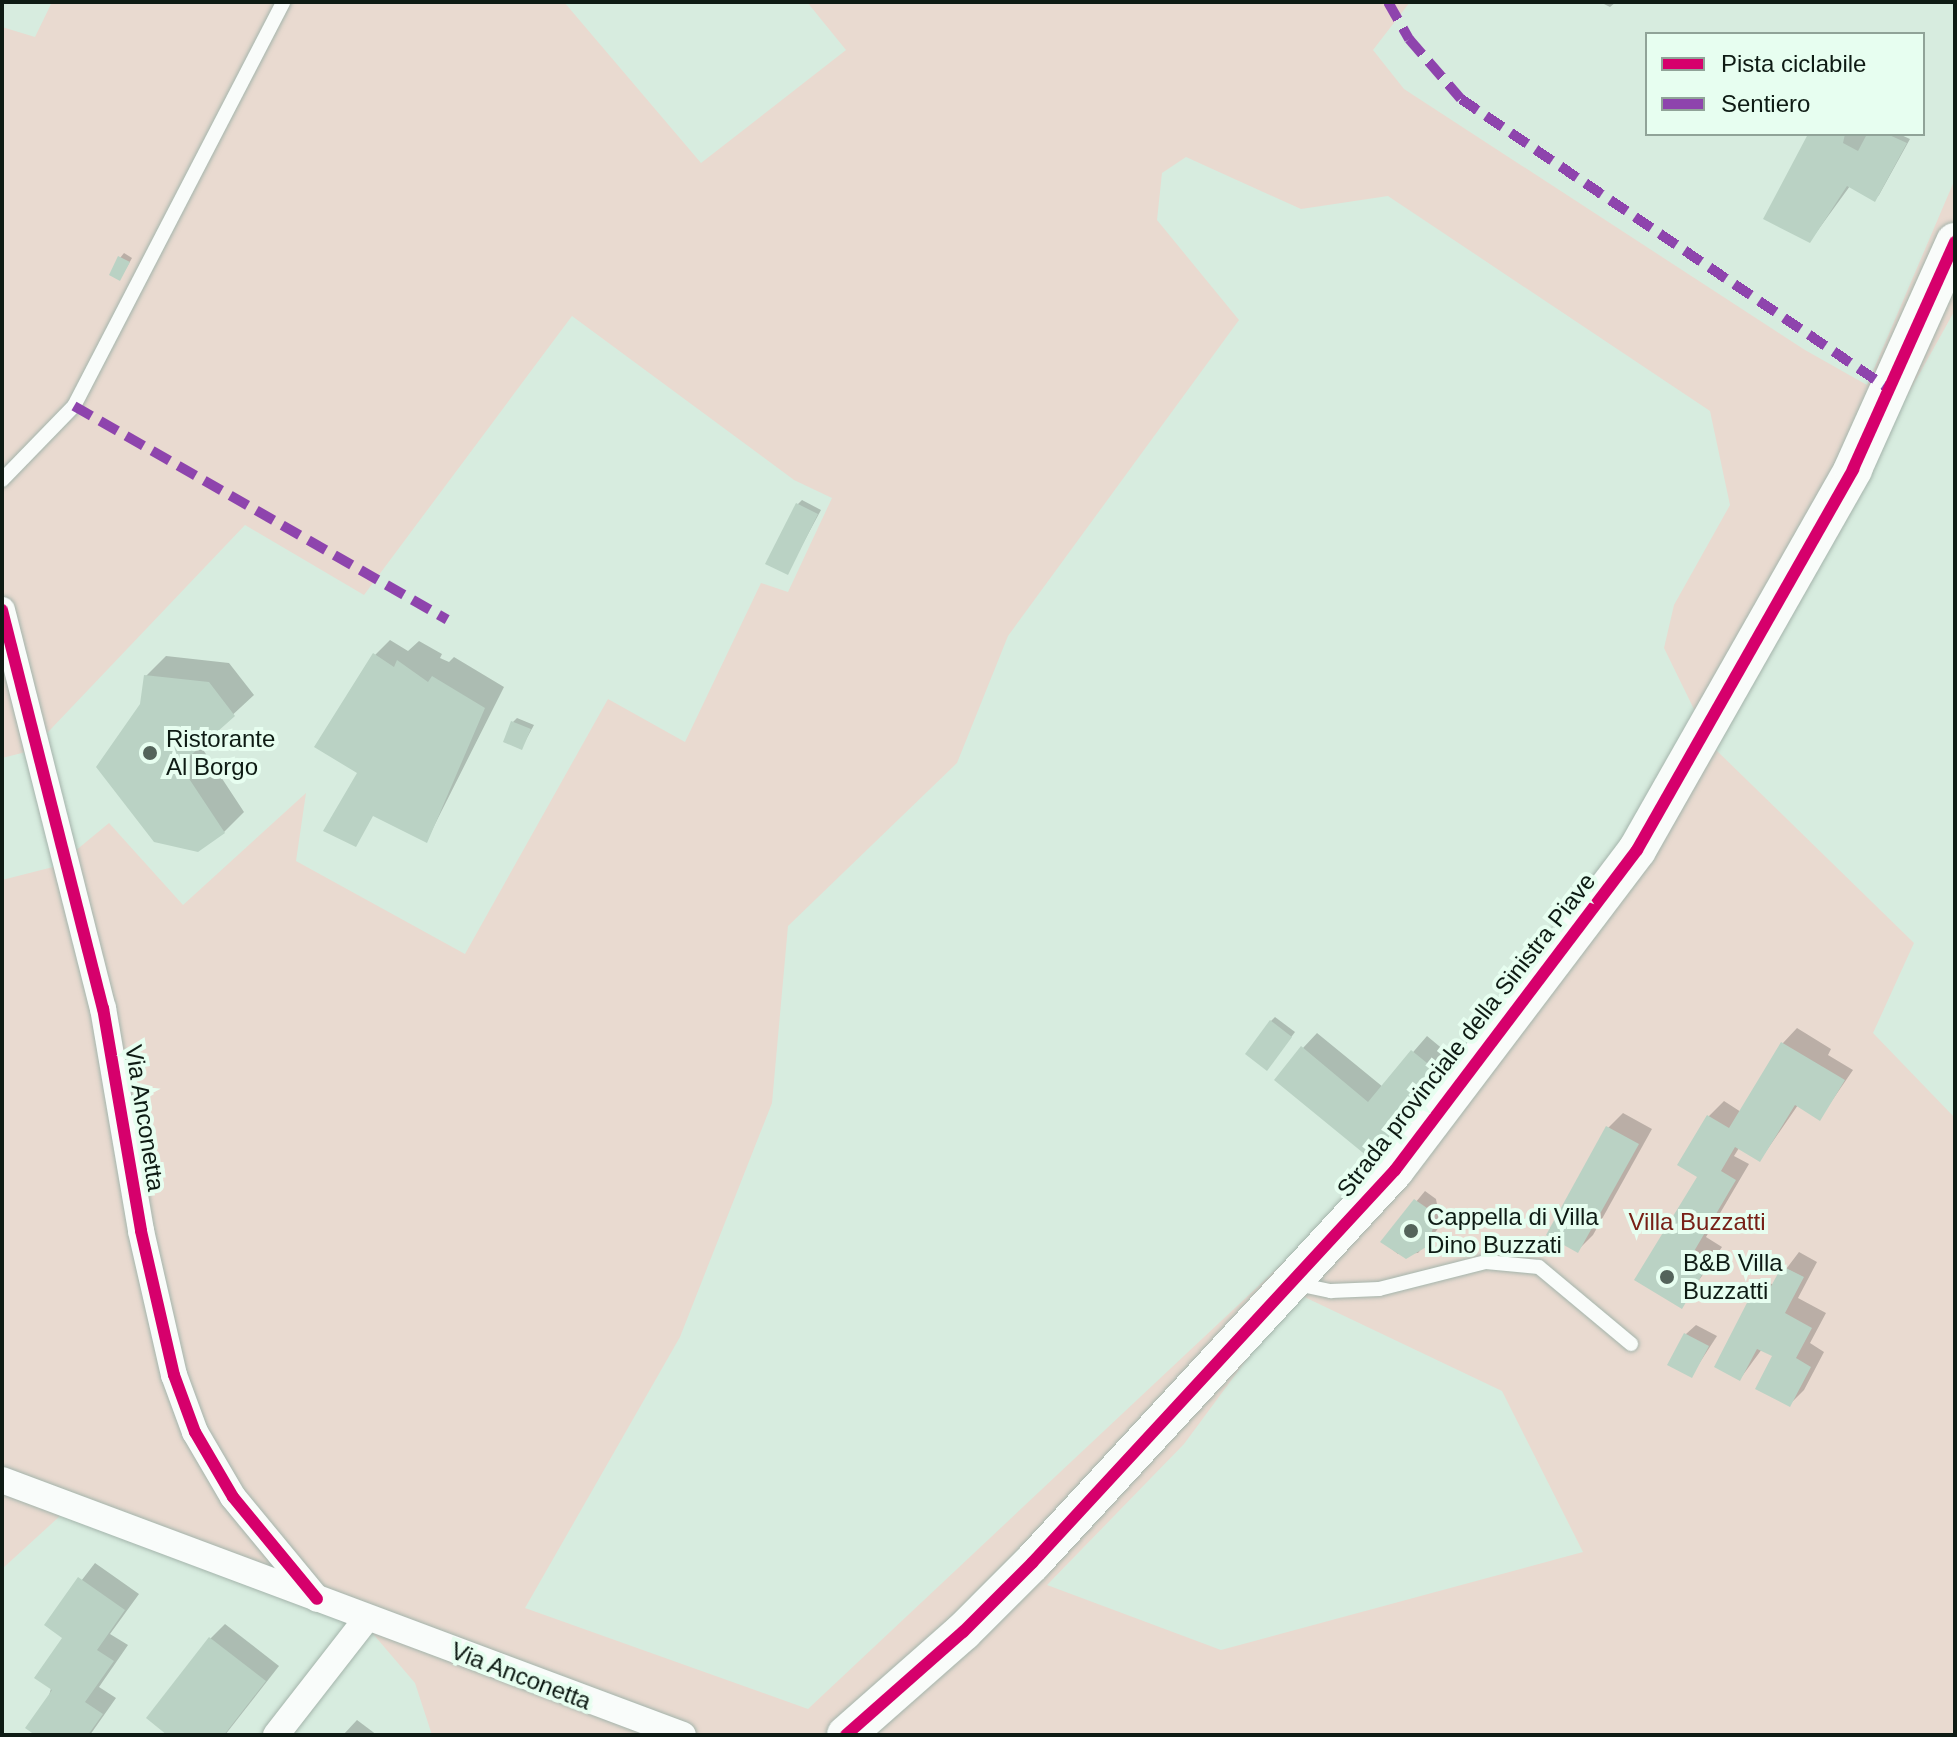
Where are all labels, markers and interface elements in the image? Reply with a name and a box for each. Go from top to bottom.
legend [1645,32,1925,136]
text: Pista ciclabile [1721,50,1866,77]
text: Sentiero [1721,90,1810,117]
place label: Ristorante Al Borgo [166,725,275,781]
marker: Ristorante Al Borgo [141,744,159,762]
street label: Strada provinciale della Sinistra Piave [1331,867,1601,1203]
street label: Via Anconetta [119,1042,171,1194]
place label: Cappella di Villa Dino Buzzati [1427,1203,1599,1259]
park label: Villa Buzzatti [1629,1208,1765,1236]
marker: Cappella di Villa Dino Buzzati [1402,1222,1420,1240]
place label: B&B Villa Buzzatti [1683,1249,1783,1305]
marker: B&B Villa Buzzatti [1658,1268,1676,1286]
street label: Via Anconetta [446,1636,596,1716]

